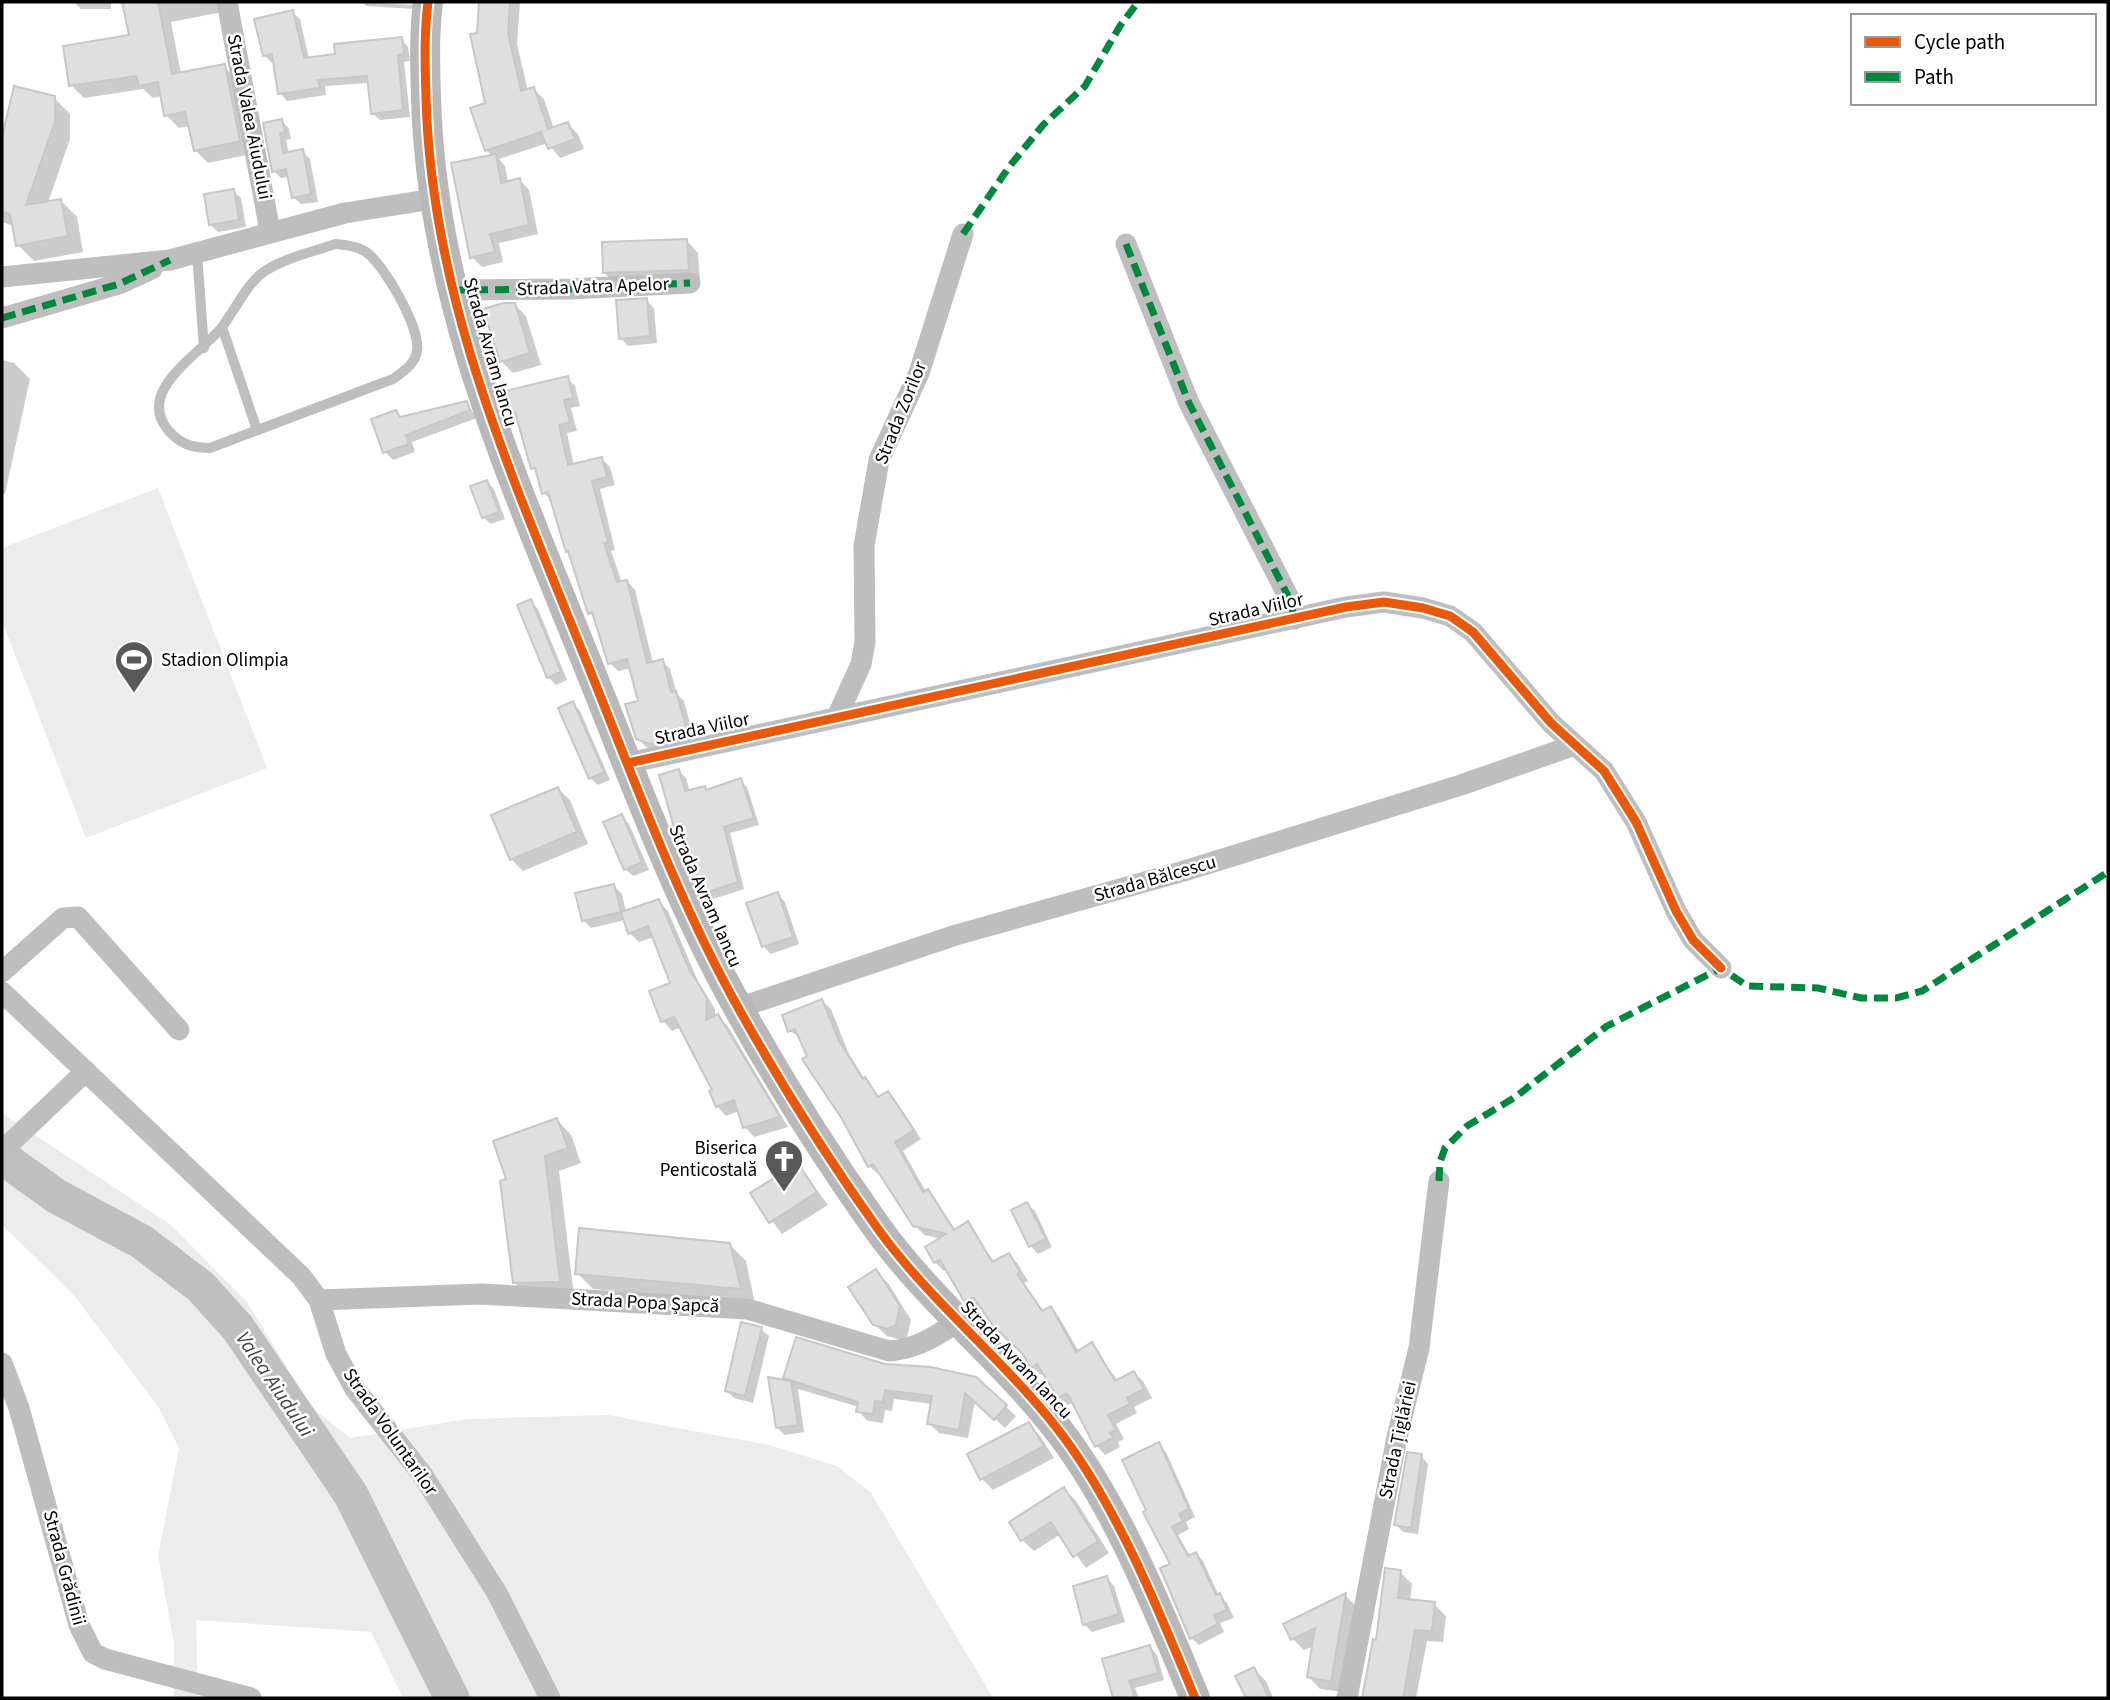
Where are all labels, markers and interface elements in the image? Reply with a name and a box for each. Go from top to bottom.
legend [1851,14,2096,105]
text: Cycle path [1914,27,2005,57]
street label: Strada Valea Aiudului [220,32,278,202]
text: Path [1914,62,1954,92]
street label: Strada Vatra Apelor [516,271,670,303]
street label: Strada Avram Iancu [456,274,524,430]
street label: Strada Zorilor [868,357,934,469]
street label: Strada Viilor [1206,586,1307,634]
sports icon: Stadion Olimpia [113,639,155,694]
place label: Stadion Olimpia [161,647,289,674]
street label: Strada Viilor [652,706,752,752]
street label: Strada Avram Iancu [661,820,749,972]
street label: Strada Bălcescu [1091,849,1219,909]
place label: Biserica Penticostală [660,1135,757,1184]
church icon: Biserica Penticostală [763,1138,805,1193]
street label: Strada Popa Șapcă [570,1286,720,1320]
street label: Strada Avram Iancu [954,1294,1078,1426]
water label: Valea Aiudului [228,1325,322,1444]
street label: Strada Voluntarilor [336,1363,444,1501]
street label: Strada Țiglăriei [1372,1379,1424,1501]
street label: Strada Grădinii [36,1507,92,1629]

